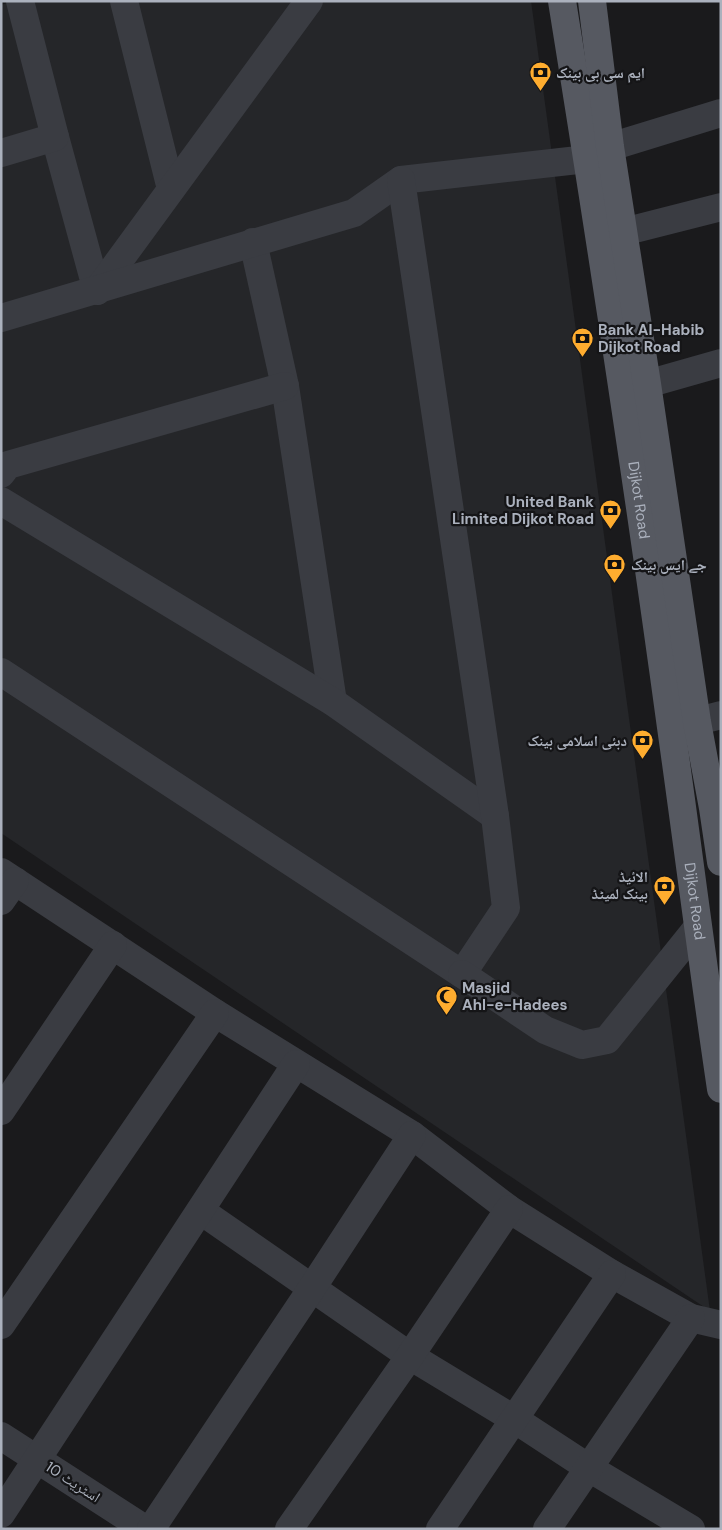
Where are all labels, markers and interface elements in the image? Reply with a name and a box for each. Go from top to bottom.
bank icon: ایم سی بی بینک [528,61,552,92]
place label: ایم سی بی بینک [556,63,645,83]
place label: Bank Al-Habib Dijkot Road [598,320,705,357]
bank icon: Bank Al-Habib Dijkot Road [570,327,594,358]
street label: Dijkot Road [623,460,654,540]
place label: United Bank Limited Dijkot Road [452,492,594,529]
bank icon: United Bank Limited Dijkot Road [598,499,622,530]
bank icon: جے ایس بینک [603,553,627,584]
place label: جے ایس بینک [631,555,707,575]
bank icon: دبئی اسلامی بینک [631,729,655,760]
place label: دبئی اسلامی بینک [527,731,627,751]
street label: Dijkot Road [680,861,710,941]
place label: الائیڈ بینک لمیٹڈ [592,867,648,904]
bank icon: الائیڈ بینک لمیٹڈ [652,874,676,905]
place label: Masjid Ahl-e-Hadees [462,978,568,1015]
mosque icon: Masjid Ahl-e-Hadees [434,985,458,1016]
street label: اسٹریٹ 10 [42,1457,104,1507]

